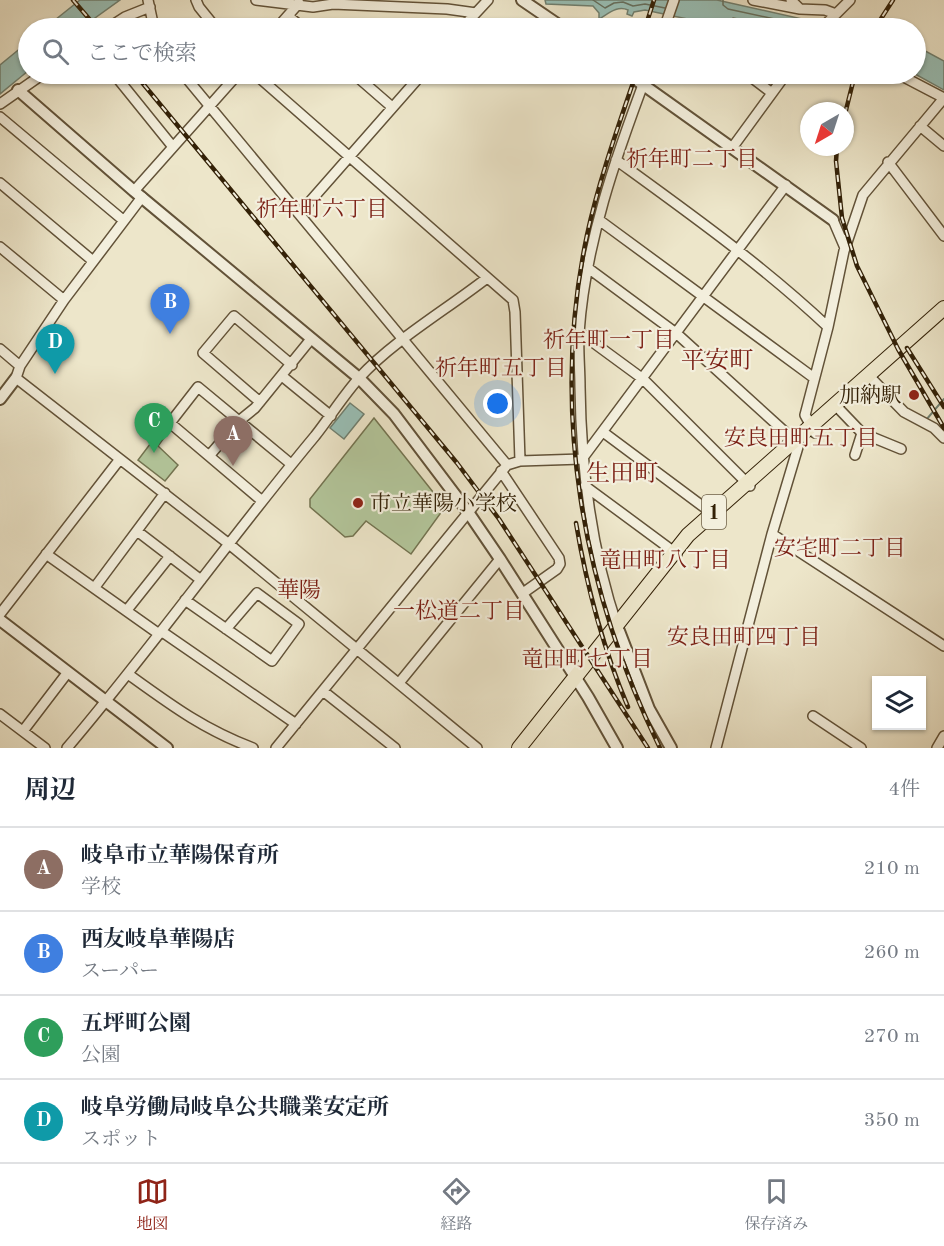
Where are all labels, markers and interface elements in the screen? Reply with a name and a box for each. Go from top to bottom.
search box [18,18,926,84]
icon: search [39,35,72,68]
text: ここで検索 [87,43,197,65]
north arrow [800,102,854,156]
district label: 祈年町二丁目 [626,147,758,171]
district label: 祈年町六丁目 [256,197,388,221]
pin: B [150,284,190,334]
pin: D [36,324,74,374]
district label: 祈年町一丁目 [543,328,675,352]
district label: 平安町 [681,347,753,374]
district label: 祈年町五丁目 [435,356,567,380]
place label: 加納駅 [839,384,902,407]
marker: 加納駅 [907,388,921,402]
your location [483,389,512,418]
pin: C [134,404,174,453]
pin: A [214,416,252,466]
district label: 安良田町五丁目 [724,426,878,450]
district label: 生田町 [586,461,658,487]
place label: 市立華陽小学校 [370,492,517,515]
road number: 1 [702,495,726,529]
marker: 市立華陽小学校 [351,496,365,510]
district label: 安宅町二丁目 [774,536,906,560]
district label: 竜田町八丁目 [599,548,731,572]
district label: 華陽 [277,578,321,602]
district label: 一松道二丁目 [393,599,525,623]
district label: 安良田町四丁目 [667,625,821,649]
district label: 竜田町七丁目 [521,647,653,671]
map controls [872,676,926,730]
button: layers [872,676,926,730]
text: 周辺 [24,778,76,804]
text: 4件 [888,780,920,800]
text: 岐阜市立華陽保育所 [81,845,279,867]
text: A [36,859,51,879]
text: 210 m [864,859,920,879]
text: 学校 [81,878,121,898]
text: 西友岐阜華陽店 [81,929,235,951]
text: B [36,943,51,963]
text: 260 m [864,943,920,963]
text: スーパー [81,962,159,982]
text: 五坪町公園 [81,1013,191,1035]
text: C [37,1027,50,1047]
text: 270 m [864,1027,920,1047]
text: 公園 [81,1046,121,1066]
text: 岐阜労働局岐阜公共職業安定所 [81,1097,389,1119]
text: D [36,1111,51,1131]
text: 350 m [864,1111,920,1131]
text: スポット [81,1130,161,1150]
tab: 地図 [136,1175,169,1235]
tab: 経路 [440,1175,473,1235]
tab: 保存済み [744,1175,808,1235]

